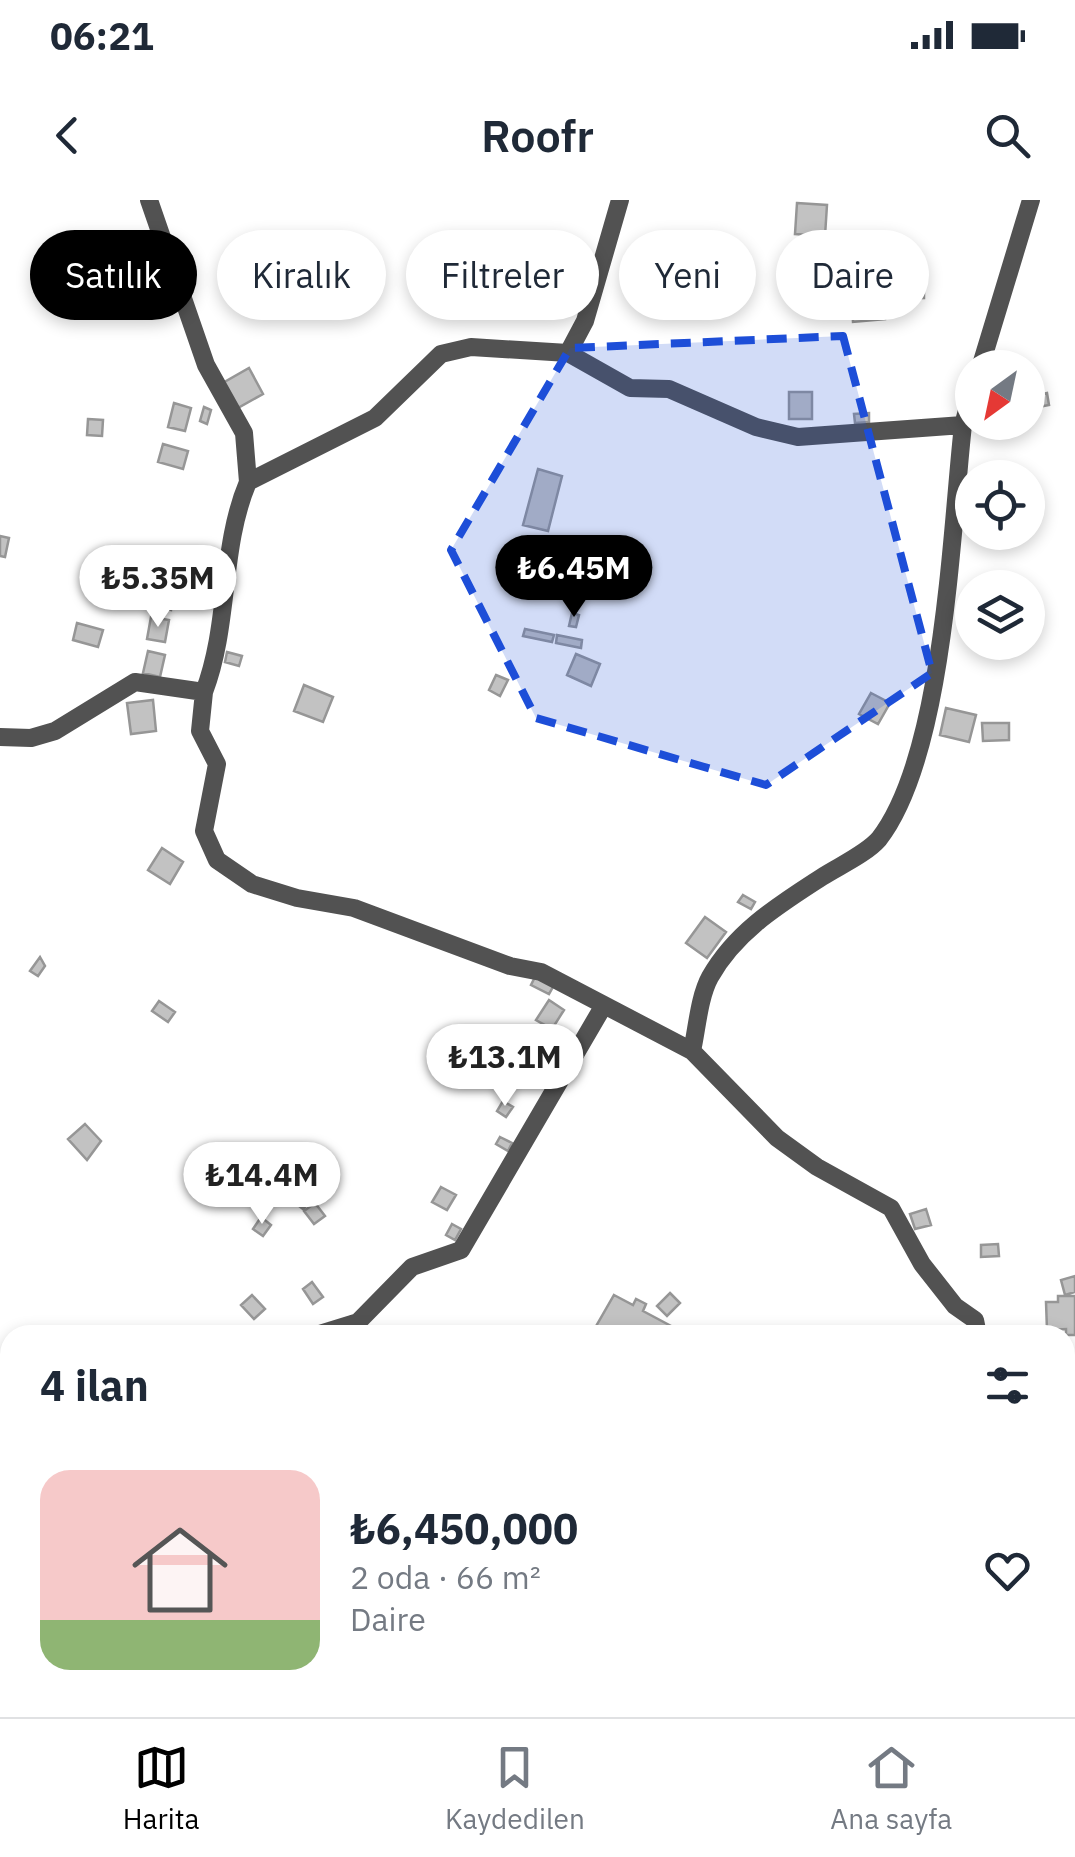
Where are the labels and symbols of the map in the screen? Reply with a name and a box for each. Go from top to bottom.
north arrow [955,350,1045,440]
pin: ₺6.45M [493,535,655,620]
pin: ₺5.35M [77,545,239,630]
pin: ₺13.1M [424,1024,586,1109]
pin: ₺14.4M [181,1142,343,1227]

